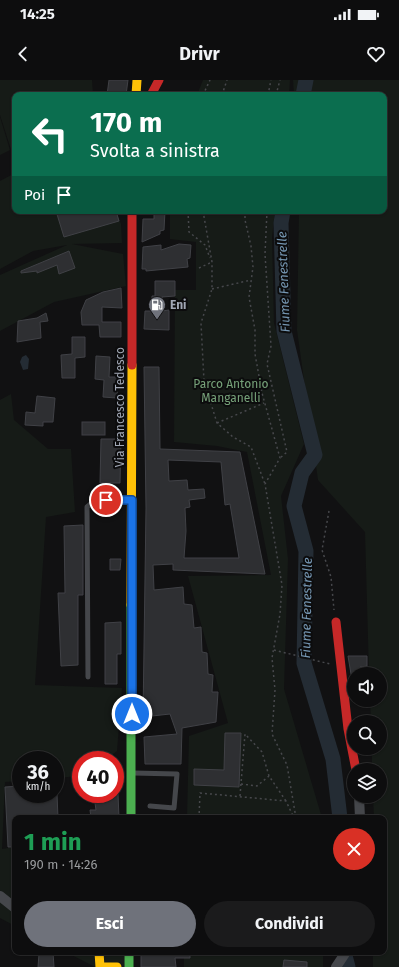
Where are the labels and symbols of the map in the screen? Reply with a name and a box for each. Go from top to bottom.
water label: Fiume Fenestrelle [274,231,293,333]
fuel station icon: Eni [147,295,167,320]
place label: Eni [170,298,187,312]
street label: Via Francesco Tedesco [113,347,127,467]
park label: Parco Antonio Manganelli [193,377,269,405]
pin [89,483,123,517]
water label: Fiume Fenestrelle [298,557,315,659]
position arrow [111,693,153,735]
speed limit sign: 40 [72,751,124,803]

